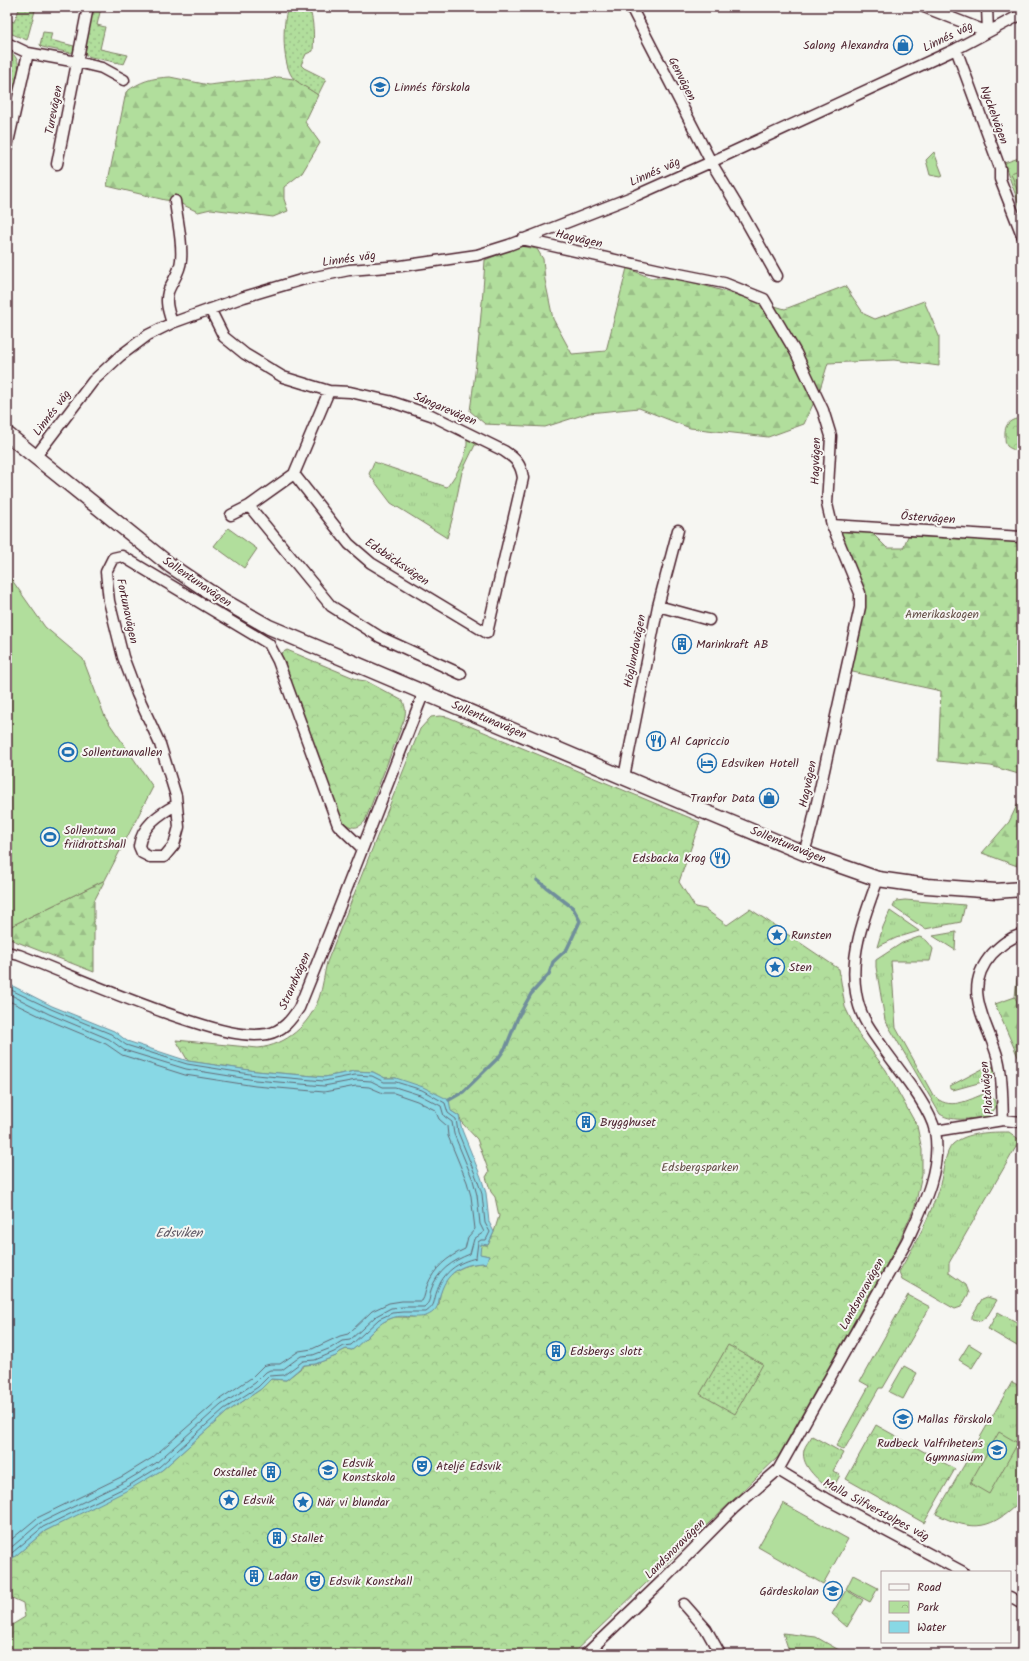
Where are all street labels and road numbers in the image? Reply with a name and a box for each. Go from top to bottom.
street label: Linnés väg [920,17,977,57]
street label: Genvägen [663,54,701,104]
street label: Nyckelvägen [975,83,1013,147]
street label: Turevägen [40,84,68,136]
street label: Linnés väg [627,152,684,192]
street label: Hagvägen [554,224,604,254]
street label: Linnés väg [321,246,377,272]
street label: Linnés väg [28,386,76,440]
street label: Sångarevägen [410,387,480,431]
street label: Hagvägen [806,437,826,485]
street label: Östervägen [900,507,956,529]
street label: Edsbäcksvägen [361,533,433,591]
street label: Sollentunavägen [158,552,236,612]
street label: Fortunavägen [111,577,143,645]
street label: Höglundavägen [619,613,651,689]
street label: Sollentunavägen [448,696,530,744]
street label: Hagvägen [794,759,822,809]
street label: Sollentunavägen [747,821,829,869]
street label: Strandvägen [274,949,316,1013]
street label: Platåvägen [975,1060,999,1116]
street label: Landsnoravägen [834,1255,890,1333]
street label: Malla Silfverstolpes väg [819,1474,933,1546]
street label: Landsnoravägen [640,1514,710,1584]

